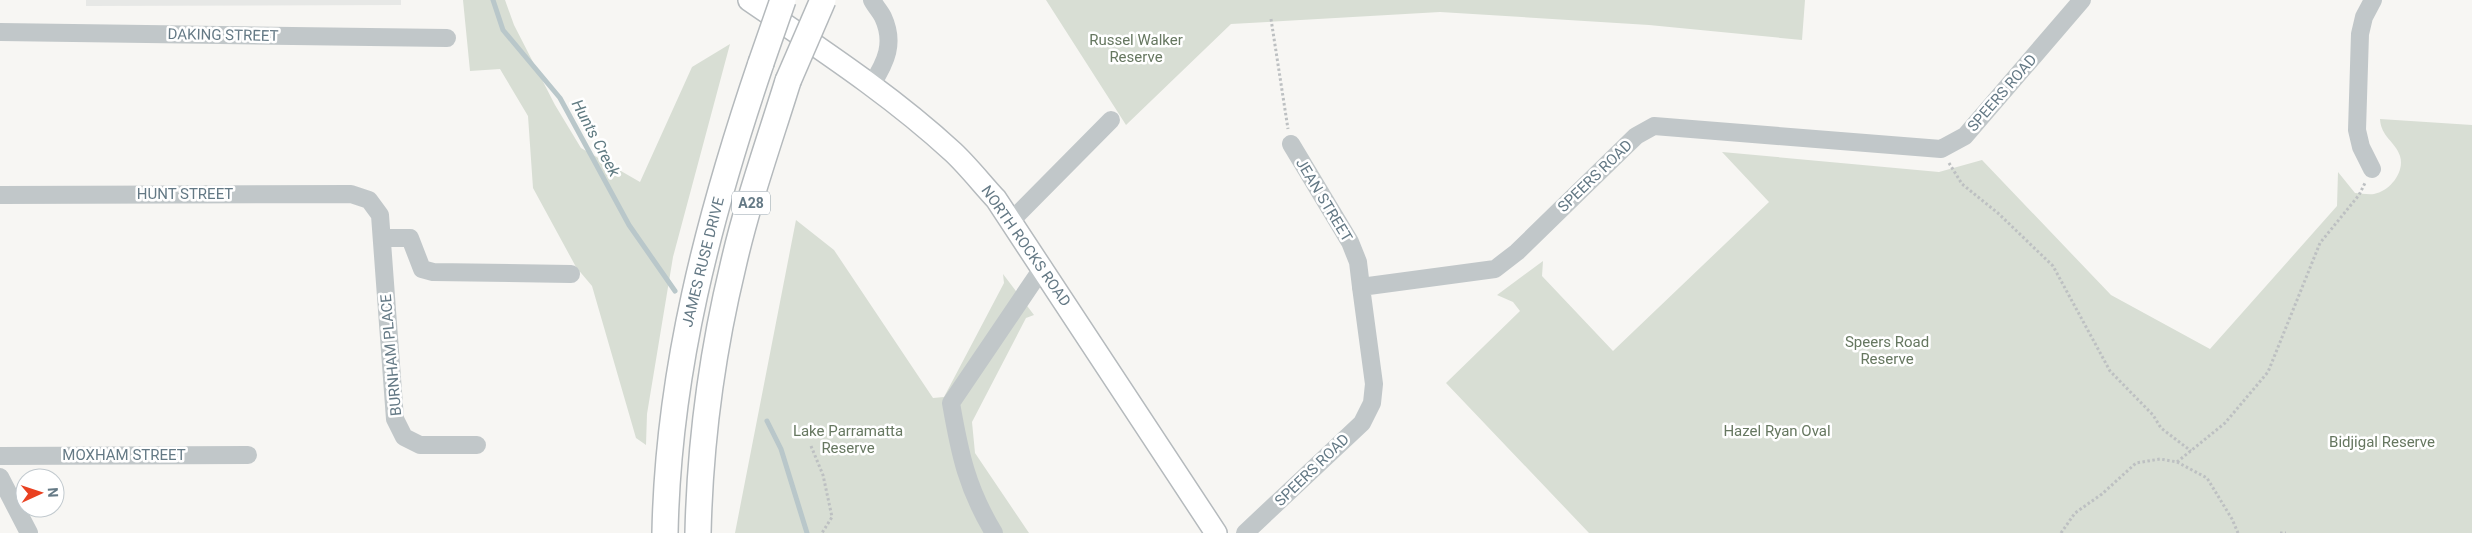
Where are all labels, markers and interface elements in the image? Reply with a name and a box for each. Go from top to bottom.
street label: DAKING STREET [167,25,279,45]
park label: Russel Walker Reserve [1089,31,1183,66]
street label: SPEERS ROAD [1964,51,2040,135]
water label: Hunts Creek [568,96,625,181]
street label: SPEERS ROAD [1554,136,1636,216]
street label: JEAN STREET [1292,155,1356,245]
street label: NORTH ROCKS ROAD [977,182,1075,310]
street label: HUNT STREET [137,185,233,203]
road number: A28 [732,192,770,214]
street label: JAMES RUSE DRIVE [678,195,728,329]
street label: BURNHAM PLACE [377,293,405,417]
park label: Speers Road Reserve [1845,333,1929,368]
park label: Lake Parramatta Reserve [793,422,903,457]
park label: Hazel Ryan Oval [1723,422,1831,440]
street label: SPEERS ROAD [1271,430,1353,510]
park label: Bidjigal Reserve [2329,433,2435,451]
street label: MOXHAM STREET [62,446,186,464]
north arrow [15,468,65,518]
text: N [45,487,61,498]

